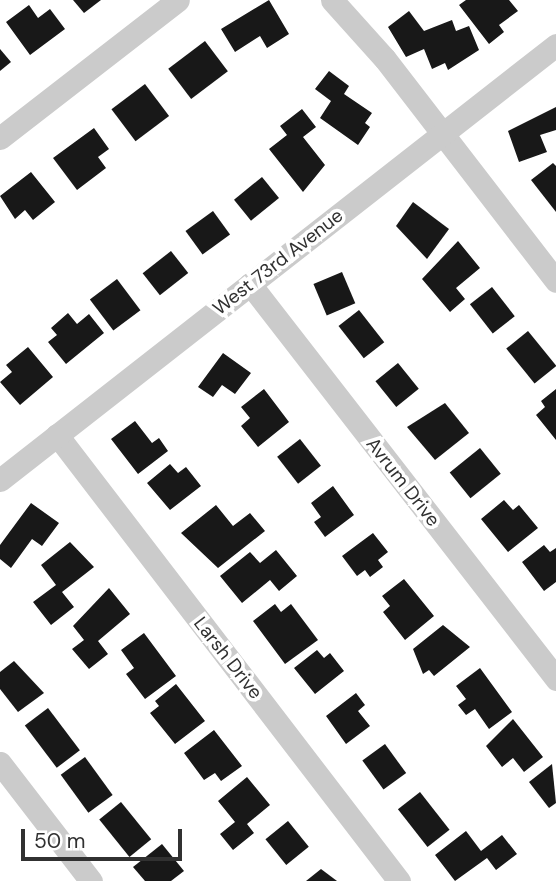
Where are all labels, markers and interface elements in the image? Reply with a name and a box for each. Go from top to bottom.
street label: West 73rd Avenue [208,204,348,320]
street label: Avrum Drive [361,433,445,531]
street label: Larsh Drive [189,612,267,704]
scale bar [24,814,186,858]
text: 50 m [34,827,85,855]

